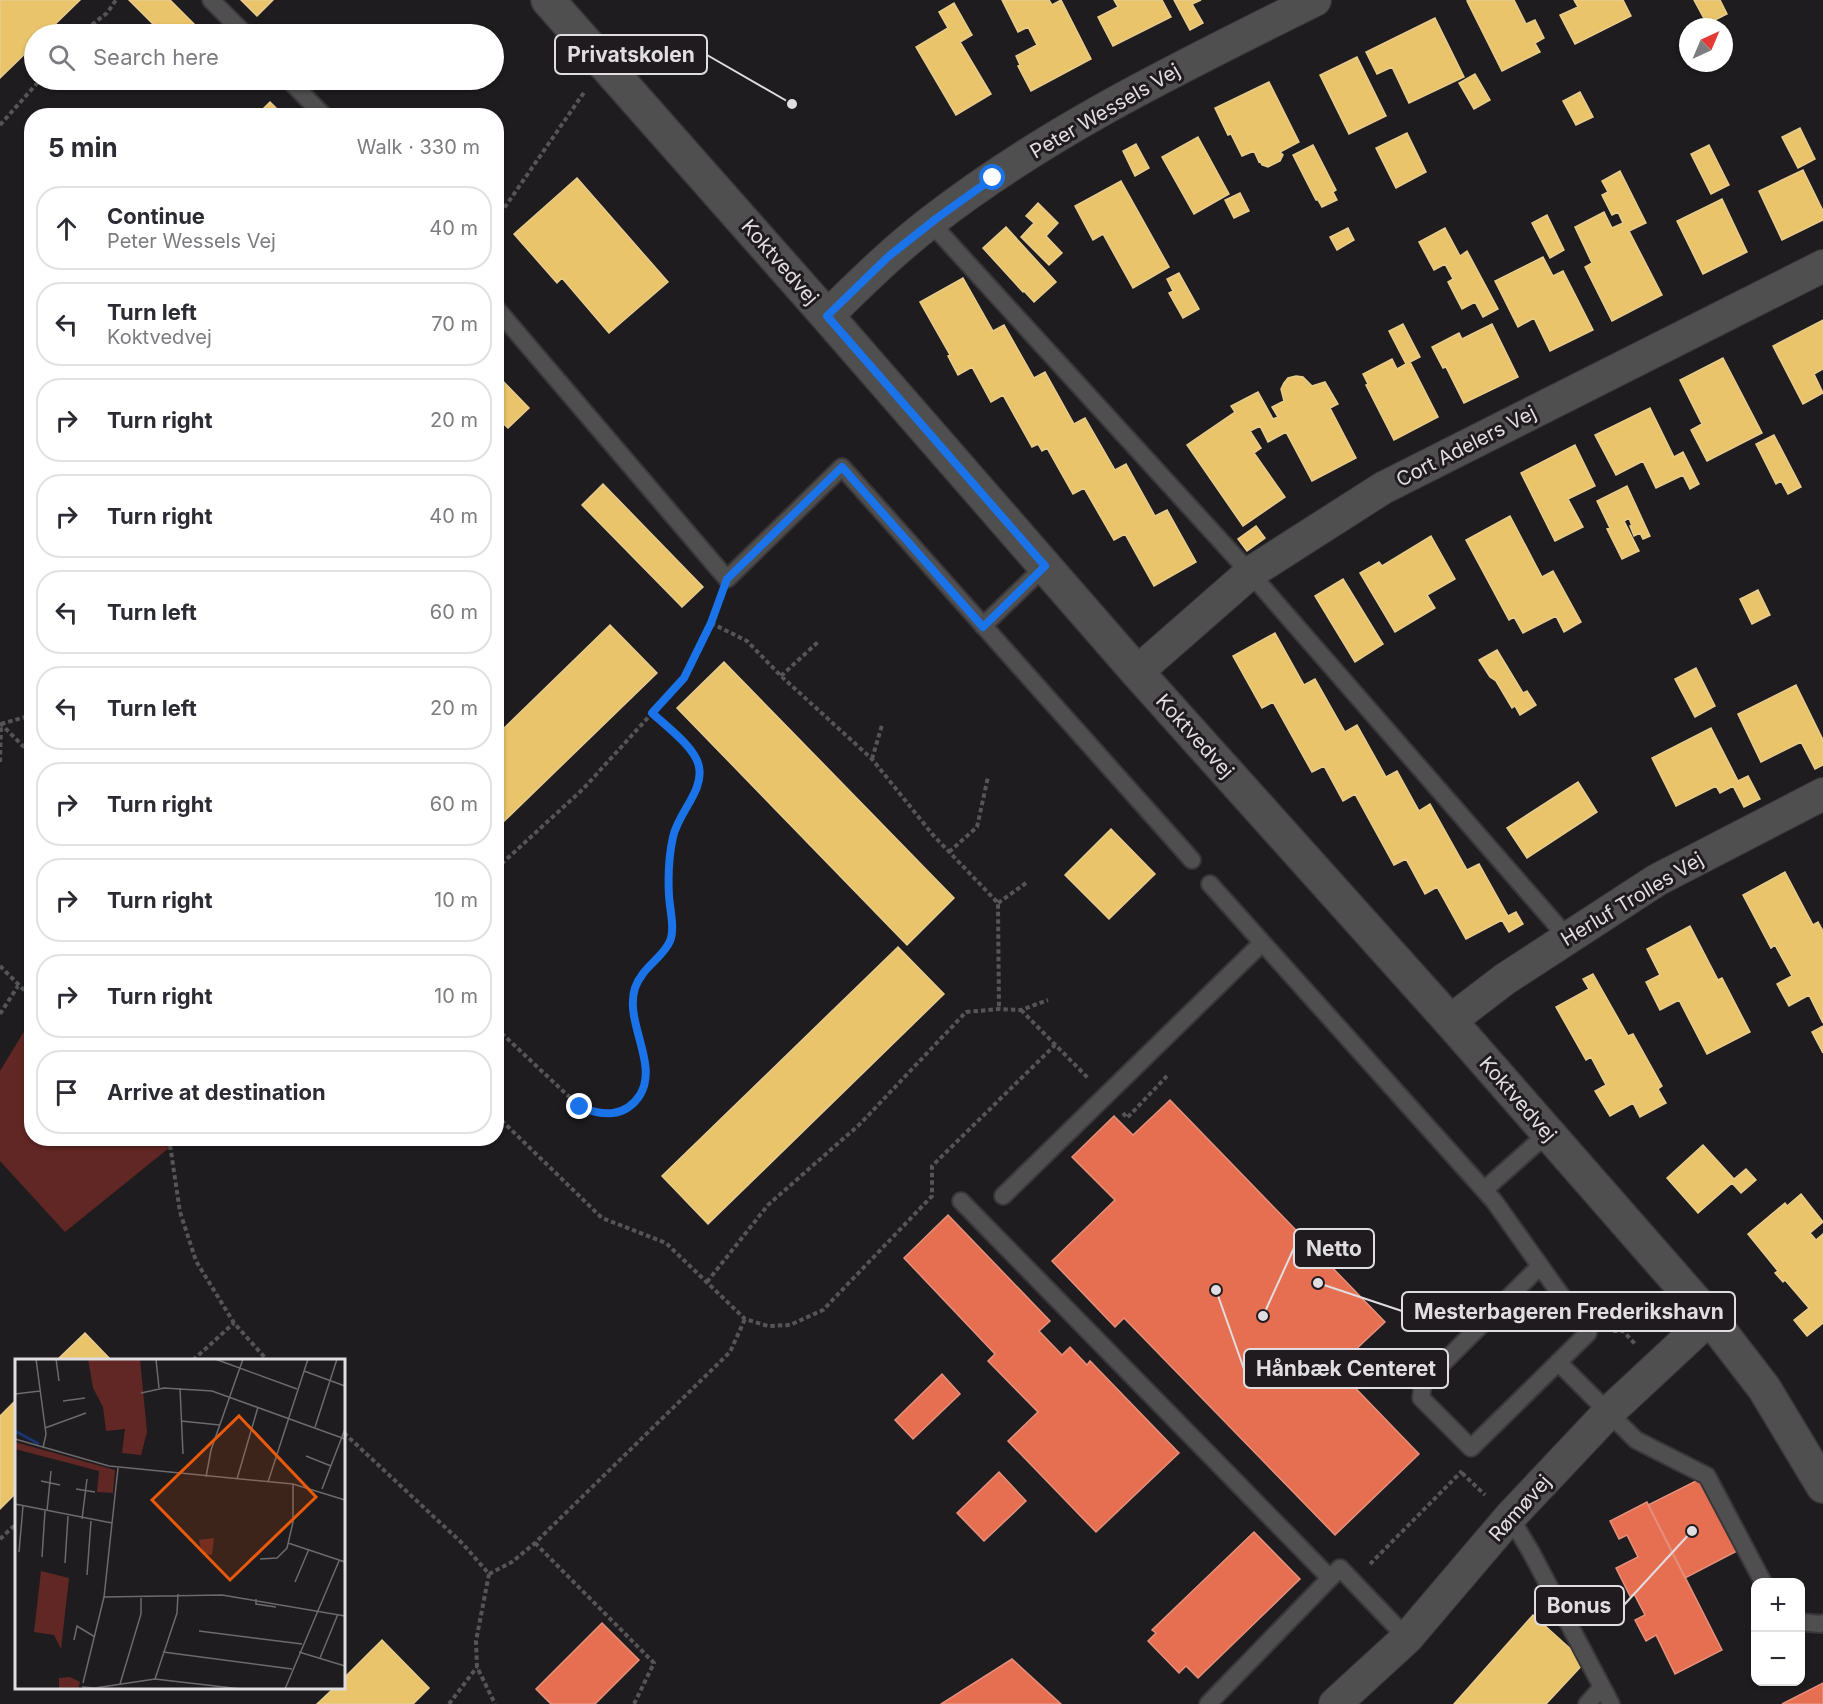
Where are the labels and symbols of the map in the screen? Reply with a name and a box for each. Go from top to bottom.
north arrow [1679,18,1733,72]
callout: Privatskolen [555,35,707,74]
text: Privatskolen [567,42,695,67]
street label: Peter Wessels Vej [1026,58,1184,164]
route start [979,164,1005,190]
street label: Koktvedvej [737,215,823,309]
street label: Cort Adelers Vej [1392,400,1540,492]
street label: Koktvedvej [1151,689,1239,783]
street label: Herluf Trolles Vej [1556,847,1708,951]
street label: Koktvedvej [1475,1052,1561,1146]
route end [566,1093,592,1119]
callout: Netto [1294,1229,1374,1268]
text: Netto [1306,1236,1362,1261]
callout: Mesterbageren Frederikshavn [1402,1292,1735,1331]
text: Mesterbageren Frederikshavn [1414,1299,1724,1324]
callout: Hånbæk Centeret [1244,1349,1448,1388]
text: Hånbæk Centeret [1256,1356,1436,1381]
inset map [15,1359,345,1689]
street label: Rømøvej [1484,1470,1556,1546]
callout: Bonus [1535,1586,1624,1625]
text: Bonus [1547,1593,1611,1618]

